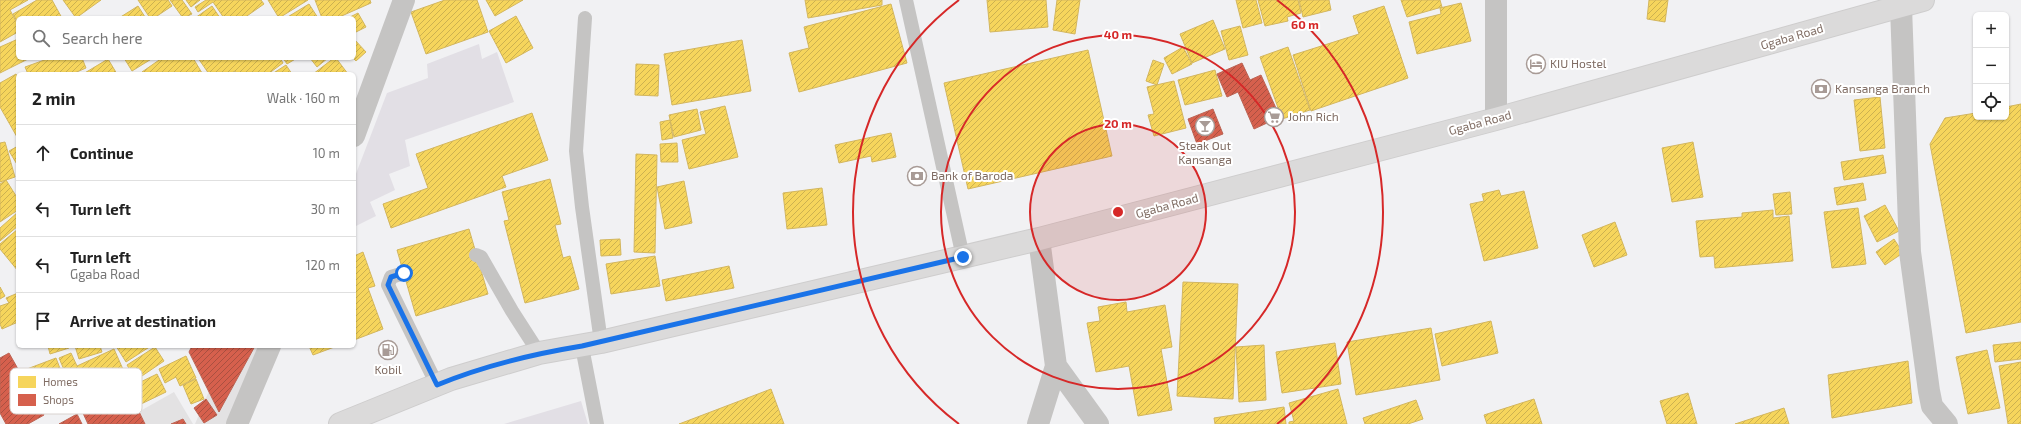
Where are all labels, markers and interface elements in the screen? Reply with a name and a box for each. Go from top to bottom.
map controls [1973,12,2009,120]
button: + [1973,12,2009,48]
search box [16,16,356,60]
text: 60 m [1291,17,1319,31]
street label: Ggaba Road [1759,20,1825,52]
icon: search [30,27,52,49]
text: 40 m [1104,27,1132,41]
text: Search here [62,29,143,47]
button: − [1973,48,2009,84]
hotel icon: KIU Hostel [1525,53,1547,75]
place label: KIU Hostel [1550,56,1607,70]
bank icon: Kansanga Branch [1810,78,1832,100]
place label: Kansanga Branch [1835,81,1930,95]
button: locate [1973,84,2009,120]
text: 2 min [32,88,75,108]
text: Walk · 160 m [267,90,340,106]
supermarket icon: John Rich [1263,106,1285,128]
street label: Ggaba Road [1447,107,1513,137]
place label: John Rich [1288,109,1339,123]
bar icon: Steak Out Kansanga [1194,115,1216,137]
text: 20 m [1104,116,1132,130]
place label: Steak Out Kansanga [1178,138,1232,166]
icon: ahead [32,142,54,164]
text: Continue [70,144,133,162]
text: 10 m [313,145,340,161]
bank icon: Bank of Baroda [906,165,928,187]
place label: Bank of Baroda [931,168,1013,182]
street label: Ggaba Road [1134,190,1200,220]
icon: left [32,198,54,220]
text: Turn left [70,200,131,218]
text: 30 m [311,201,340,217]
centre of rings [1111,205,1125,219]
text: Turn left [70,248,131,266]
route end [954,248,972,266]
icon: left [32,254,54,276]
text: 120 m [305,257,340,273]
route start [395,264,413,282]
text: Ggaba Road [70,266,140,282]
icon: arrive [32,310,54,332]
text: Arrive at destination [70,312,216,330]
fuel station icon: Kobil [377,339,399,361]
place label: Kobil [374,362,402,376]
legend [10,368,142,414]
text: Homes [43,375,78,388]
text: Shops [43,393,74,406]

